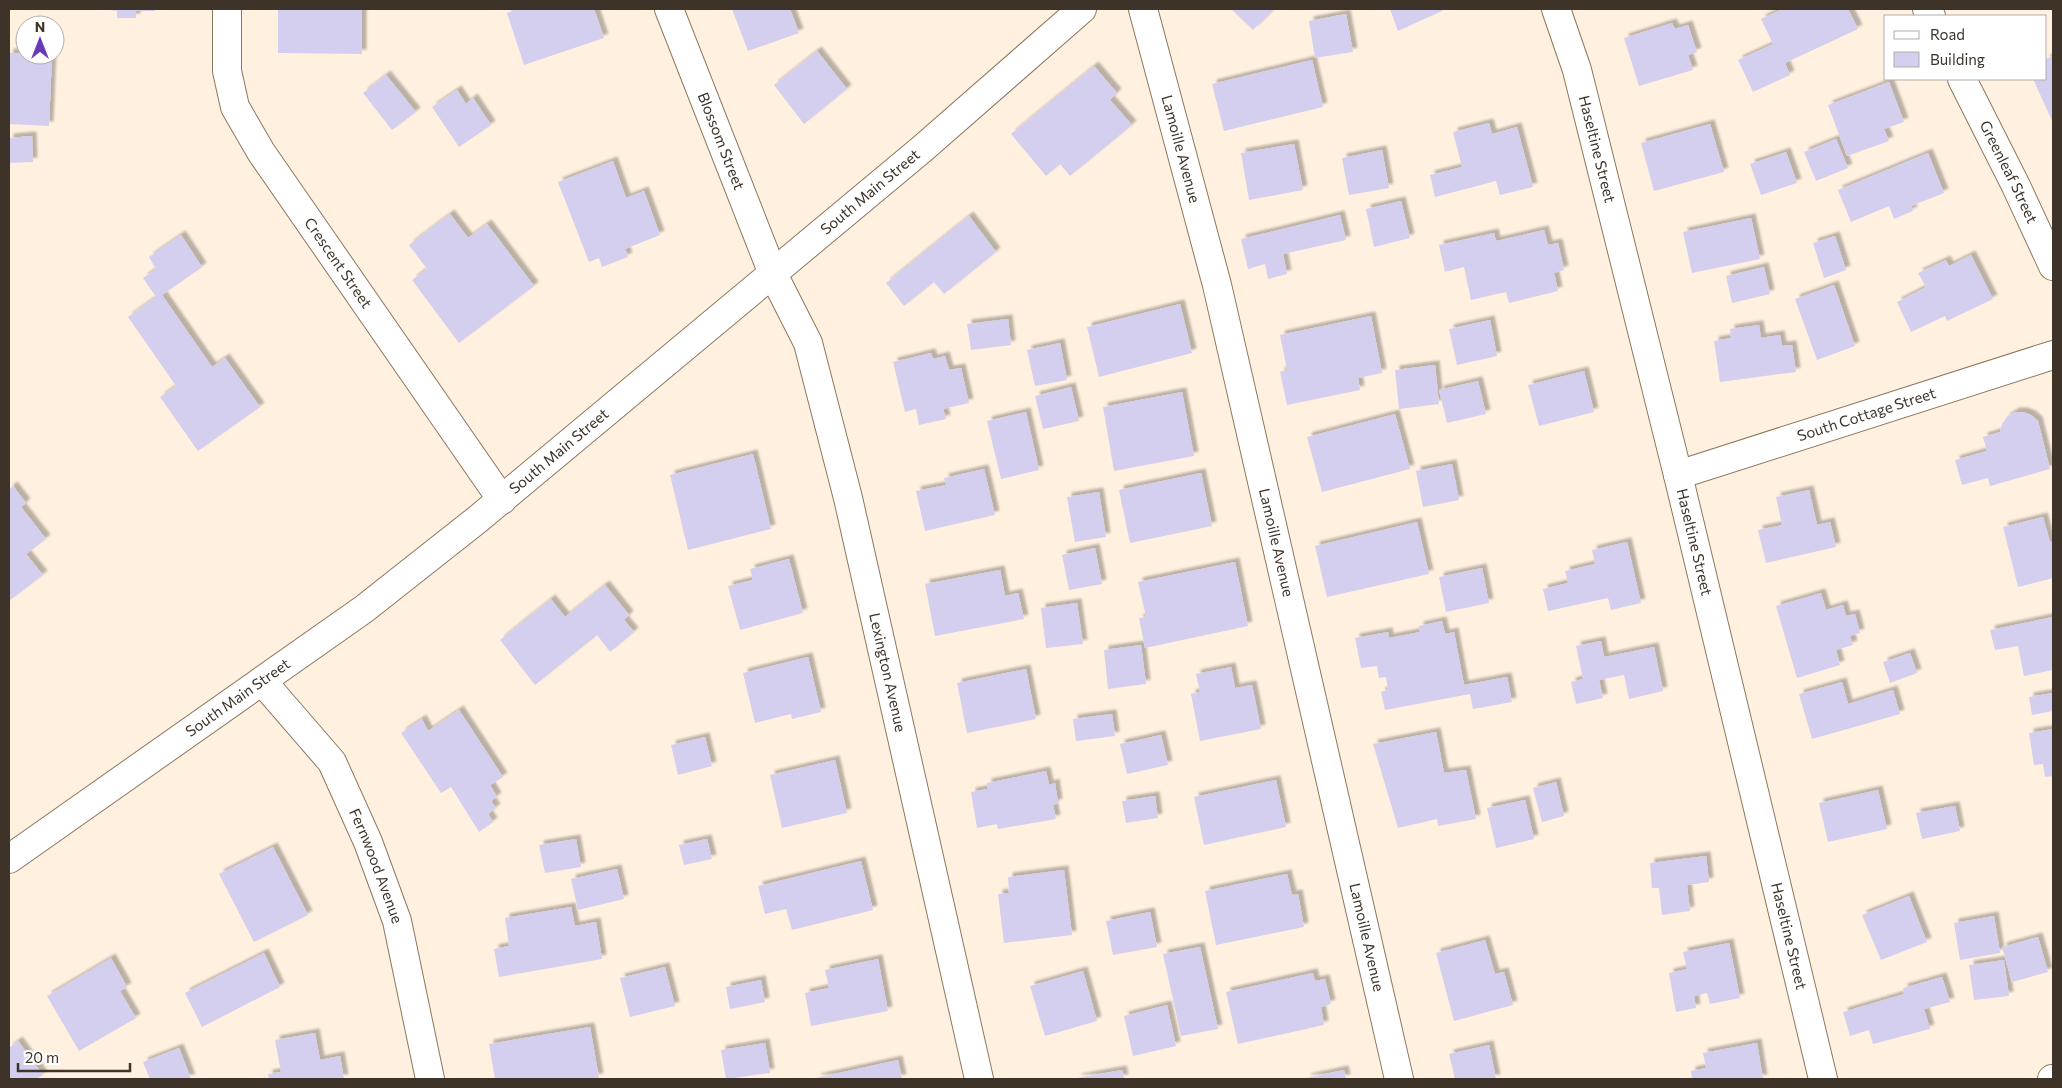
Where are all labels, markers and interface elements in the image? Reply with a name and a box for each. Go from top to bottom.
north arrow [15,15,65,65]
legend [1884,15,2047,80]
text: N [35,18,45,35]
text: Road [1930,25,1965,43]
text: Building [1930,50,1985,68]
street label: Blossom Street [695,89,749,192]
street label: Lamoille Avenue [1158,93,1205,205]
street label: Haseltine Street [1576,94,1620,204]
street label: Greenleaf Street [1976,117,2042,226]
street label: South Main Street [816,145,923,238]
street label: Crescent Street [301,214,376,311]
street label: South Cottage Street [1795,383,1938,444]
street label: South Main Street [505,404,612,497]
street label: Lamoille Avenue [1256,486,1298,598]
street label: Haseltine Street [1674,487,1717,597]
street label: Lexington Avenue [866,611,910,734]
street label: South Main Street [182,654,293,740]
street label: Fernwood Avenue [346,805,407,926]
street label: Haseltine Street [1768,880,1811,991]
street label: Lamoille Avenue [1346,881,1389,993]
scale bar [18,1040,130,1072]
text: 20 m [25,1048,59,1066]

